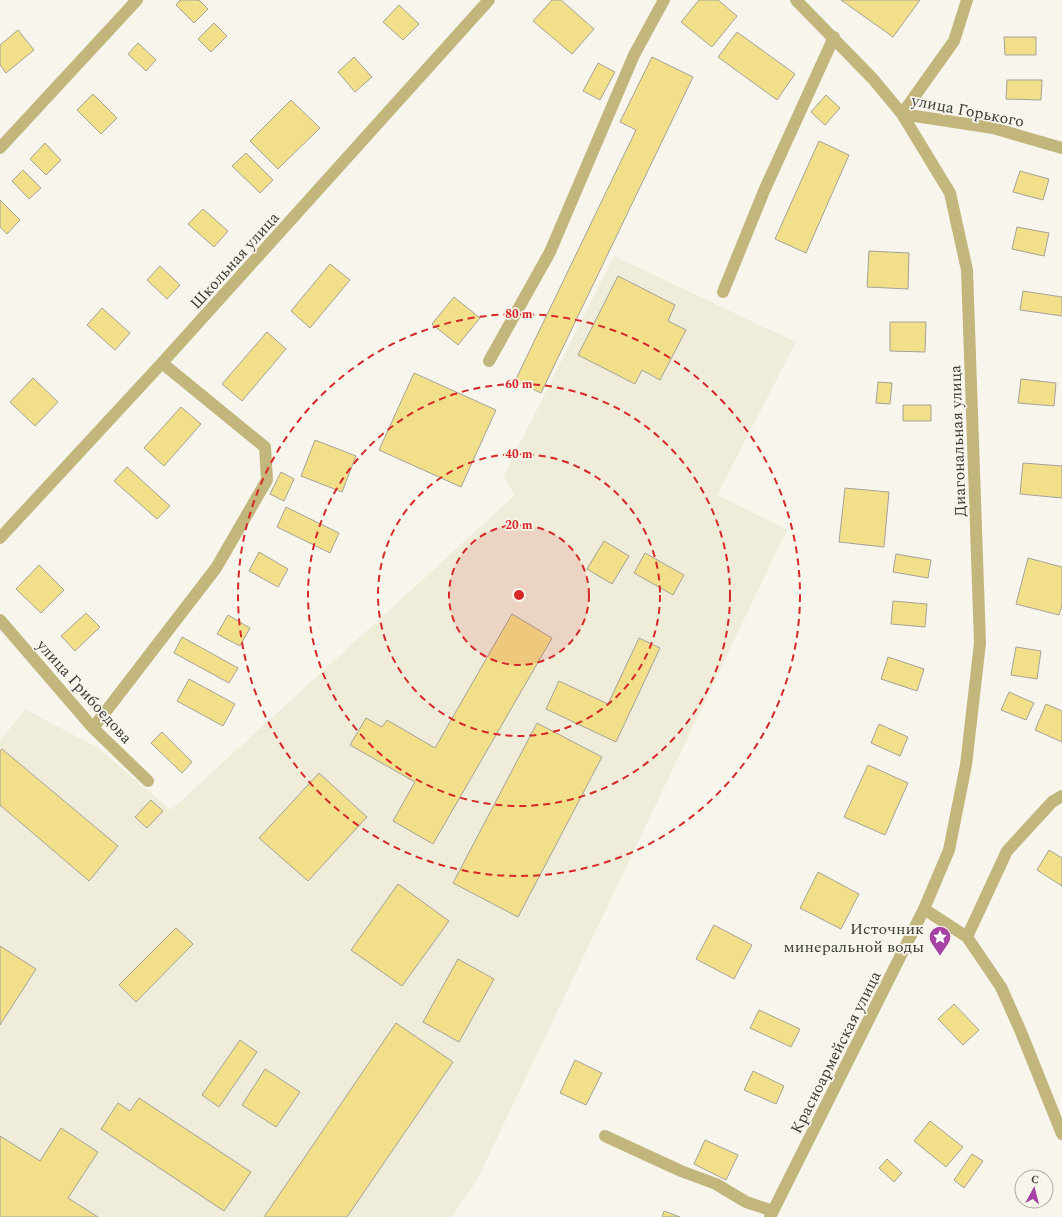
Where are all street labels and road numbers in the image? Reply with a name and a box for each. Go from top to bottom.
street label: улица Горького [908,88,1026,134]
street label: Школьная улица [184,207,285,315]
street label: Диагональная улица [943,365,973,517]
street label: улица Грибоедова [30,633,138,749]
street label: Красноармейская улица [784,967,887,1138]

